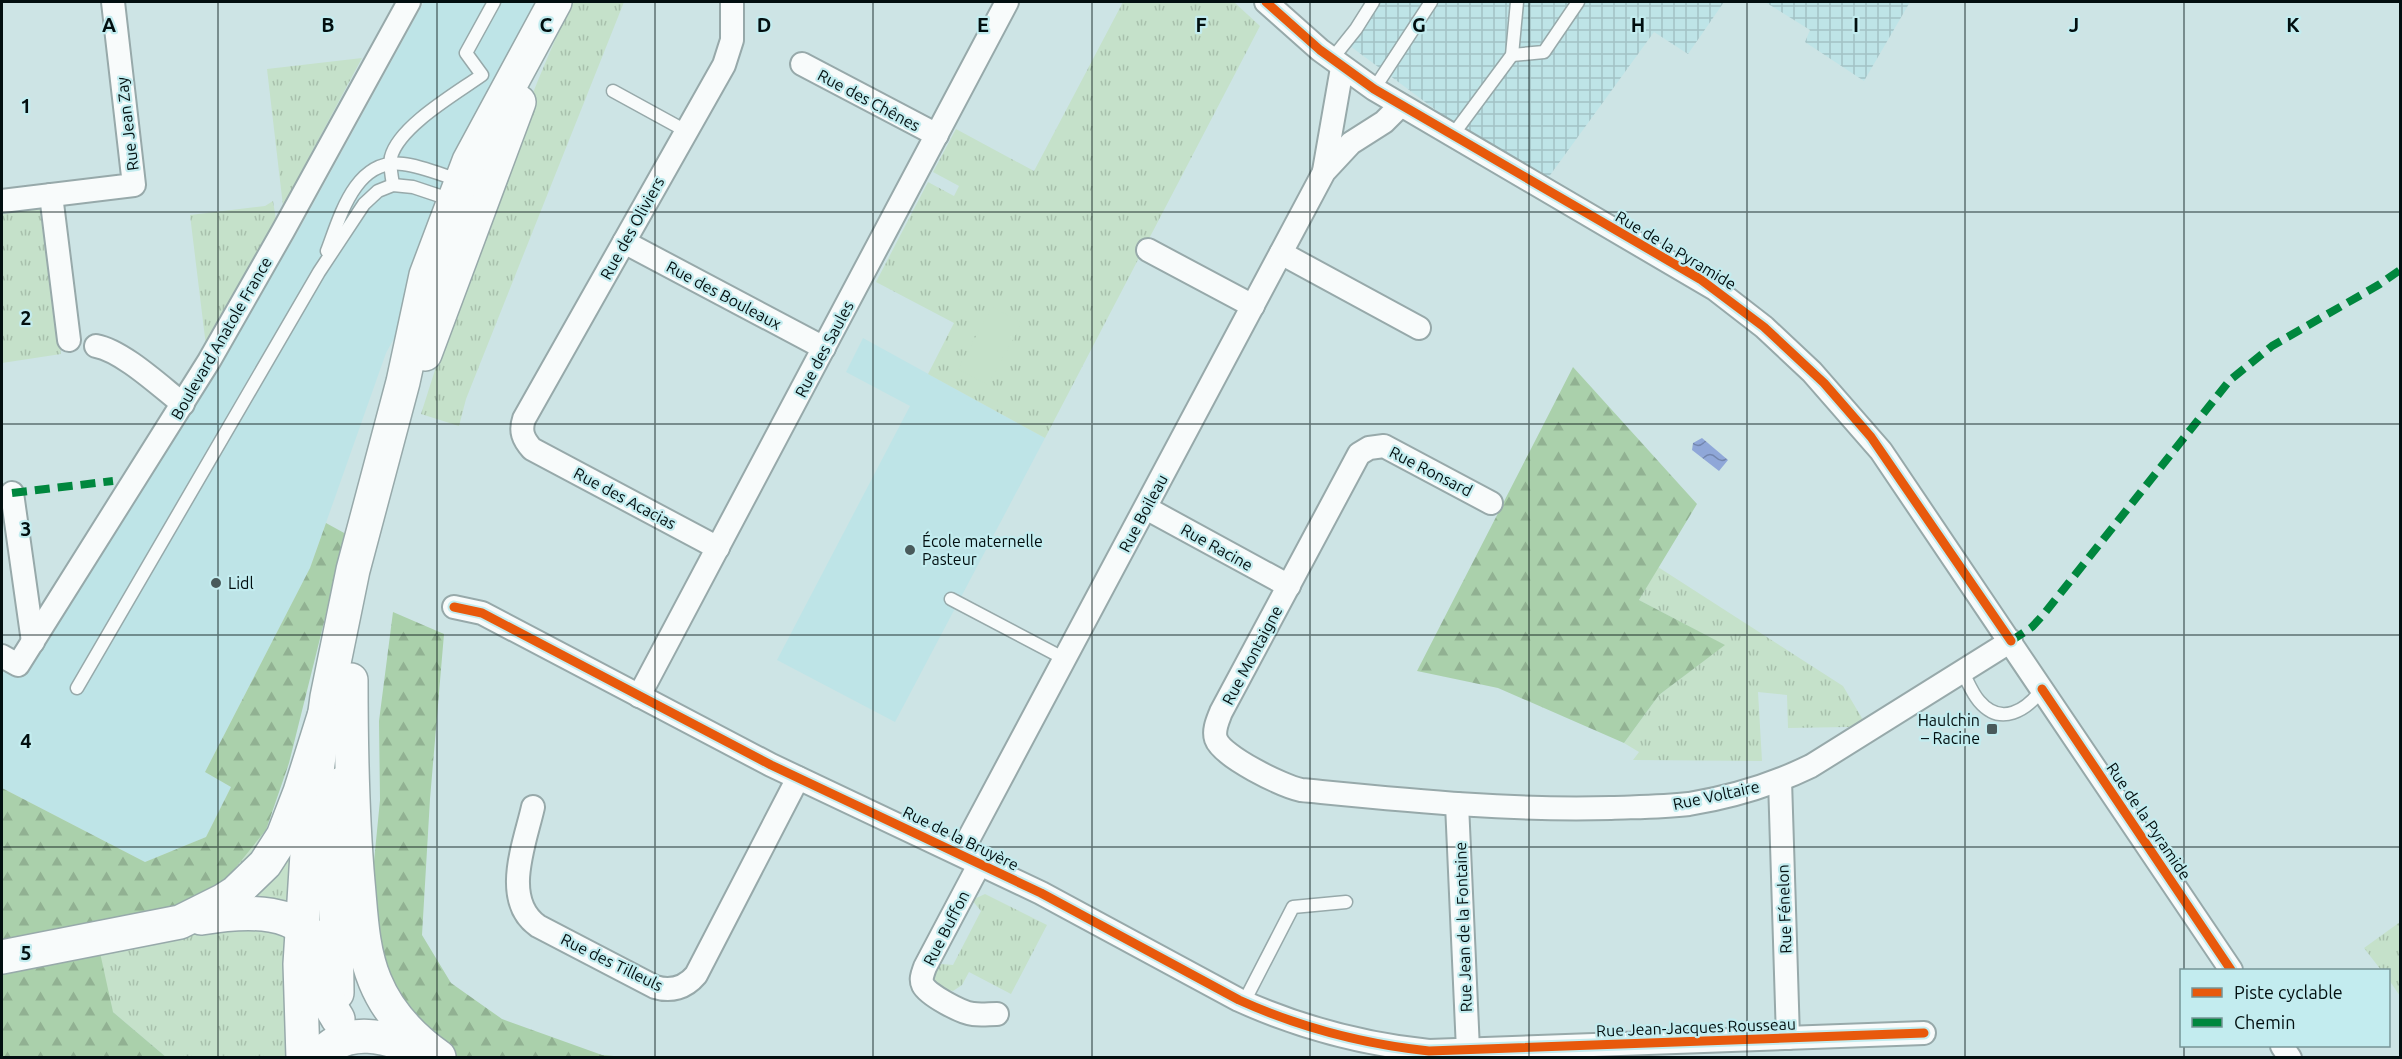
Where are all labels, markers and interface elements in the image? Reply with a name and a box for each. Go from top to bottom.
text: A [102,13,116,36]
text: B [321,13,335,36]
text: C [540,13,553,36]
text: D [757,13,771,36]
text: E [977,13,989,36]
text: F [1195,13,1207,36]
text: G [1412,13,1426,36]
text: H [1631,13,1645,36]
text: I [1853,13,1859,36]
text: J [2069,13,2079,36]
text: K [2286,13,2300,36]
street label: Rue des Chênes [815,66,923,135]
street label: Rue Jean Zay [112,76,142,172]
text: 1 [20,94,32,117]
street label: Rue des Oliviers [596,174,668,282]
street label: Rue de la Pyramide [1613,207,1739,293]
street label: Boulevard Anatole France [167,254,275,422]
street label: Rue des Bouleaux [663,257,785,333]
street label: Rue des Saules [791,298,857,400]
text: 2 [20,306,32,329]
street label: Rue Ronsard [1387,442,1475,500]
street label: Rue des Acacias [571,464,679,532]
street label: Rue Boileau [1115,471,1171,555]
text: 3 [20,517,32,540]
street label: Rue Racine [1178,520,1256,574]
place label: École maternelle Pasteur [922,530,1043,568]
marker: École maternelle Pasteur [903,543,917,557]
place label: Lidl [228,574,254,592]
marker: Lidl [209,576,223,590]
street label: Rue Montaigne [1218,602,1286,708]
place label: Haulchin – Racine [1918,711,1980,747]
marker: Haulchin – Racine [1985,722,1999,736]
text: 4 [20,729,32,752]
street label: Rue de la Pyramide [2103,759,2195,883]
street label: Rue Voltaire [1671,777,1761,813]
street label: Rue de la Bruyère [900,802,1022,874]
street label: Rue Jean de la Fontaine [1451,841,1475,1013]
street label: Rue Fénelon [1773,864,1795,954]
street label: Rue Buffon [919,888,973,968]
street label: Rue des Tilleuls [558,930,666,994]
text: 5 [20,941,32,964]
legend [2180,969,2390,1047]
text: Piste cyclable [2234,982,2343,1002]
text: Chemin [2234,1012,2295,1032]
street label: Rue Jean-Jacques Rousseau [1596,1015,1796,1039]

